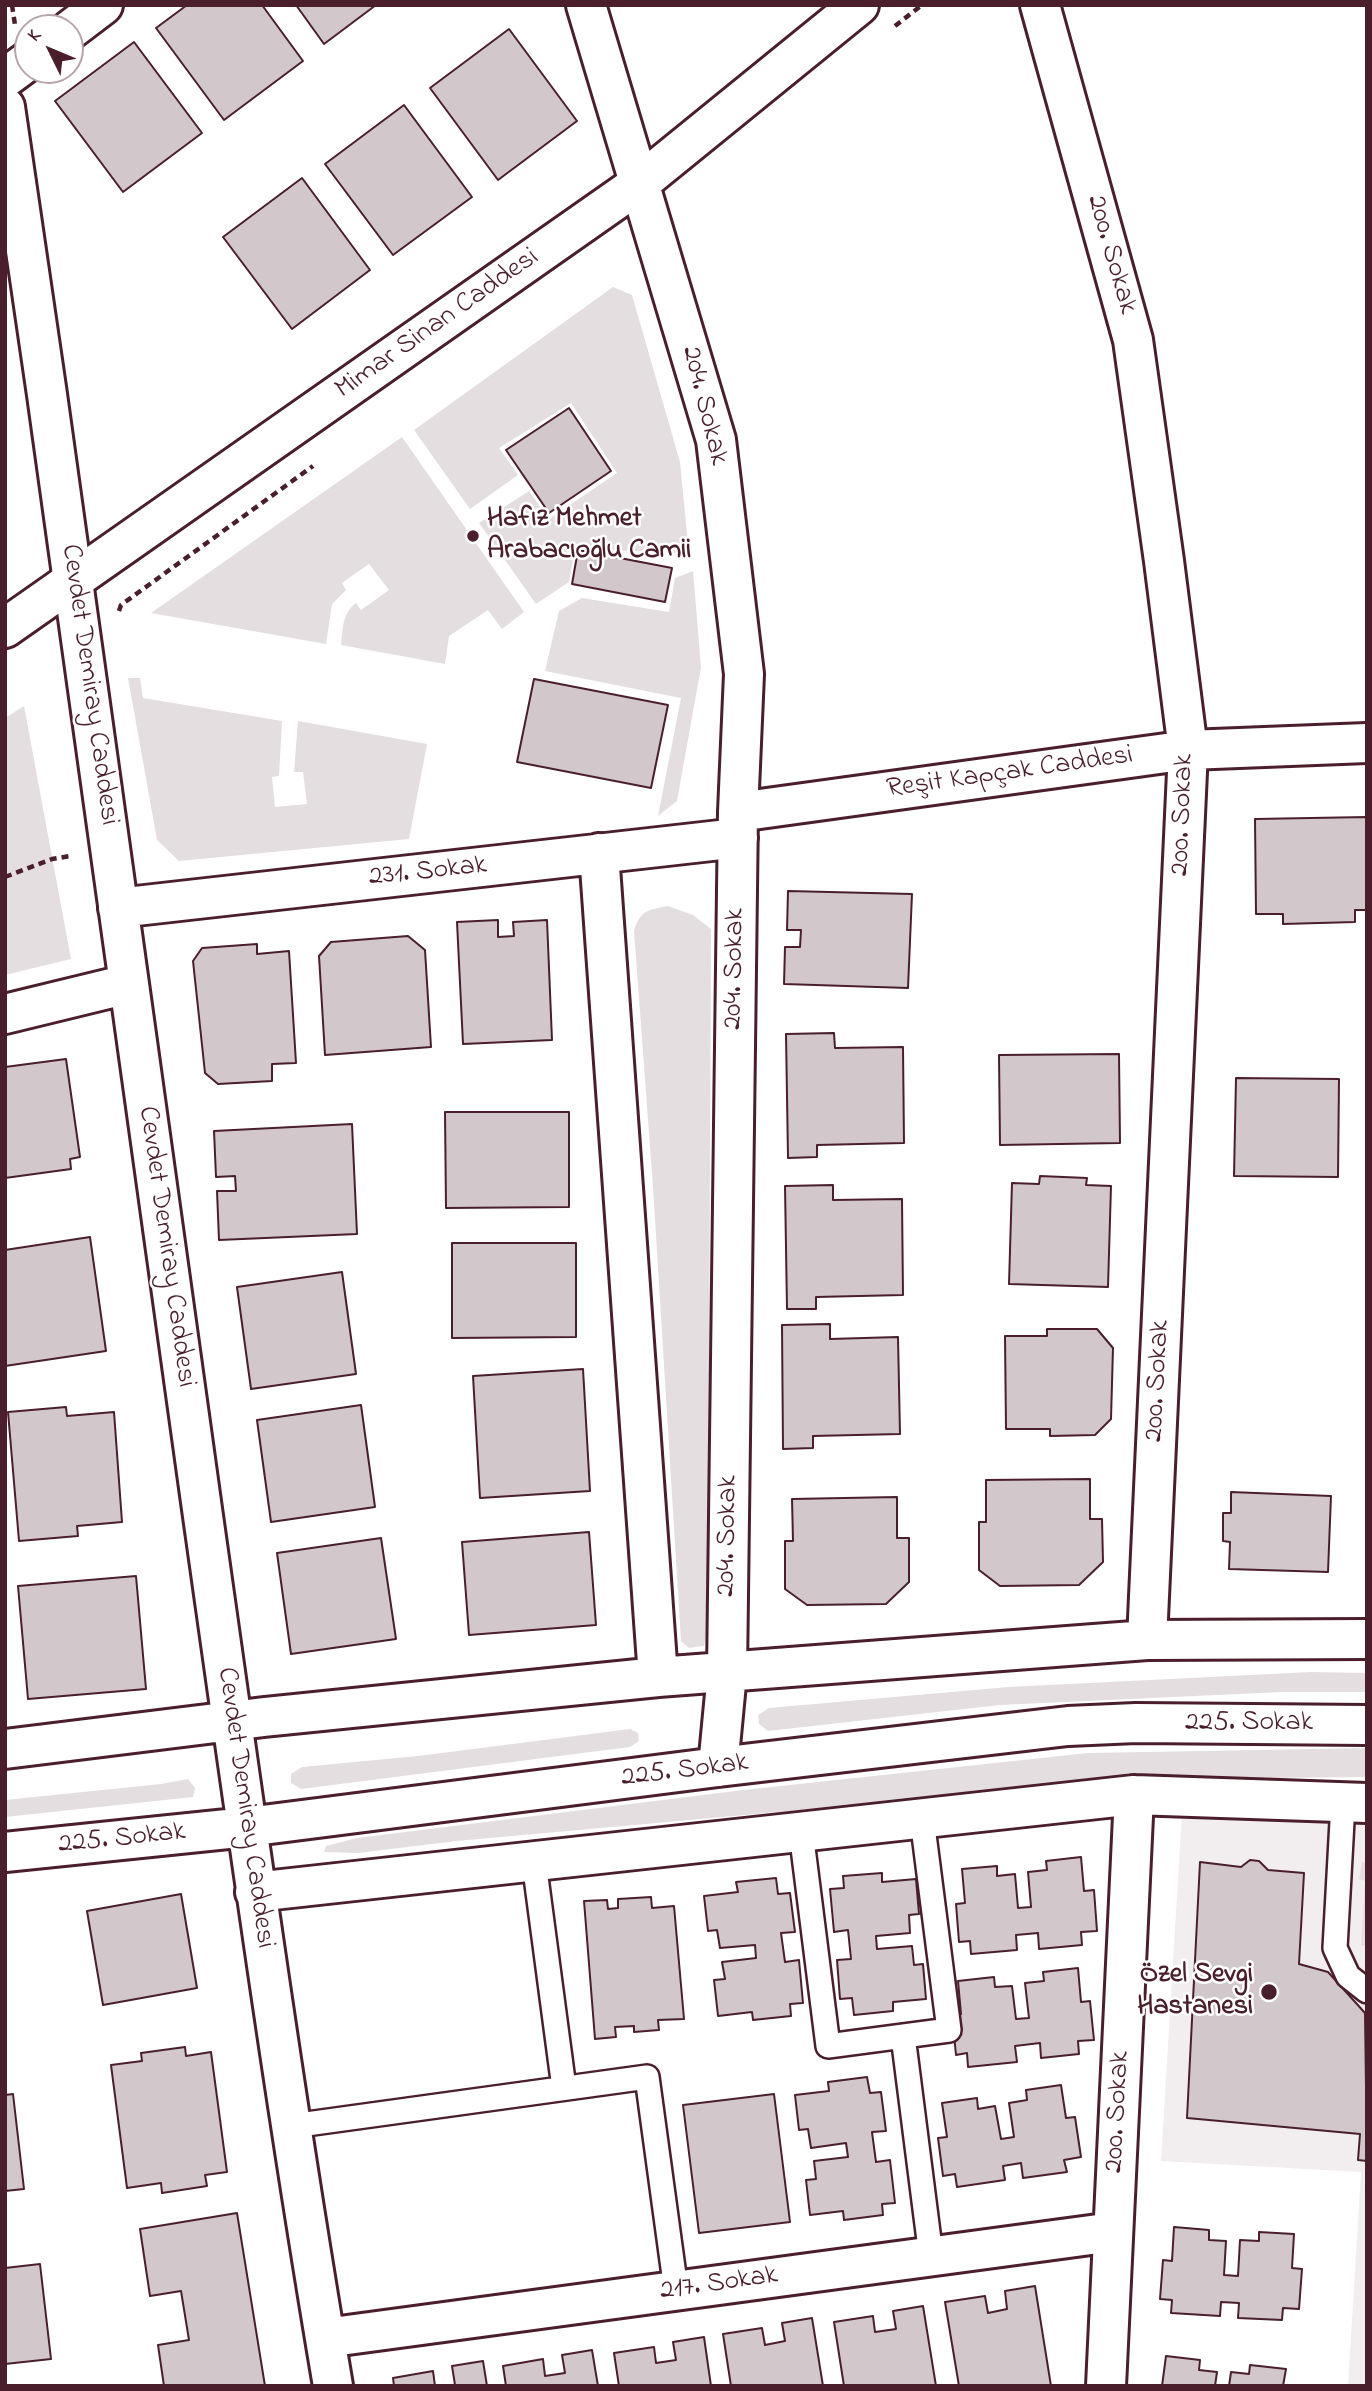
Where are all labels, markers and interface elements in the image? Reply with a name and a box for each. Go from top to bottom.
north arrow [14,14,84,84]
text: K [22,23,48,48]
street label: 200. Sokak [1077,192,1143,318]
street label: Mimar Sinan Caddesi [330,242,546,408]
street label: 204. Sokak [672,343,734,469]
place label: Hafız Mehmet Arabacıoğlu Camii [487,503,691,569]
marker: Hafız Mehmet Arabacıoğlu Camii [465,528,481,544]
street label: Cevdet Demiray Caddesi [52,542,124,828]
street label: Reşit Kapçak Caddesi [885,740,1135,808]
street label: 200. Sokak [1165,753,1203,877]
street label: 231. Sokak [367,850,489,896]
street label: 204. Sokak [718,908,754,1030]
street label: Cevdet Demiray Caddesi [129,1104,201,1390]
street label: 200. Sokak [1139,1319,1179,1443]
street label: 204. Sokak [711,1475,747,1597]
street label: Cevdet Demiray Caddesi [208,1665,280,1951]
street label: 225. Sokak [1185,1707,1313,1741]
street label: 225. Sokak [619,1748,751,1796]
street label: 225. Sokak [57,1817,187,1863]
place label: Özel Sevgi Hastanesi [1137,1959,1253,2025]
marker: Özel Sevgi Hastanesi [1259,1982,1279,2002]
street label: 200. Sokak [1099,2050,1139,2174]
street label: 217. Sokak [658,2260,780,2310]

